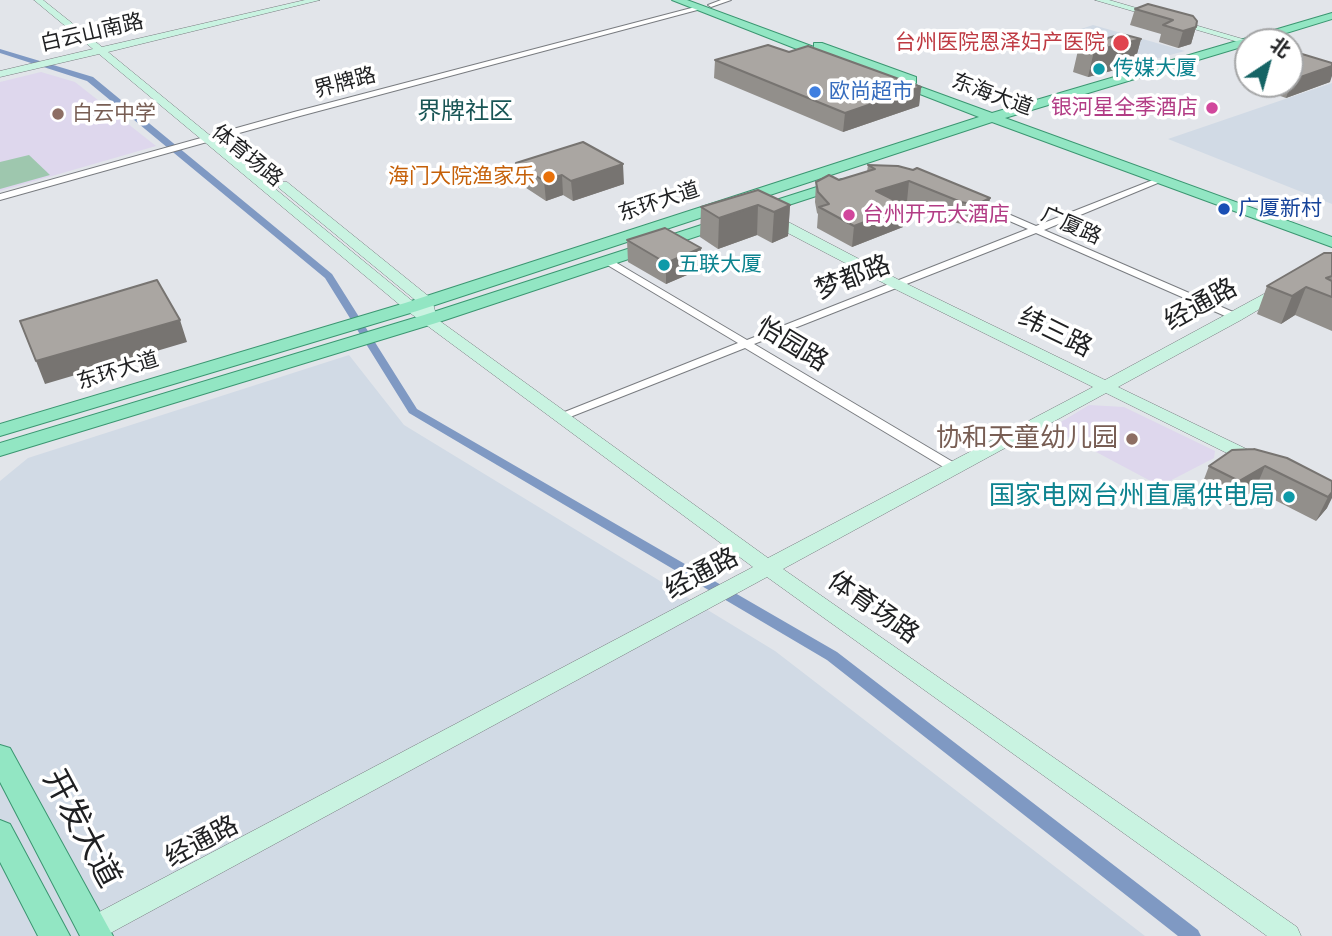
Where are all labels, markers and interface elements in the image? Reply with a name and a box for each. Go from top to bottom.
street label: 白云山南路 [38,9,146,57]
north arrow [1234,28,1304,98]
place label: 台州医院恩泽妇产医院 [895,30,1105,56]
text: 北 [1266,32,1295,62]
marker: 台州医院恩泽妇产医院 [1111,33,1131,53]
place label: 传媒大厦 [1113,56,1197,82]
marker: 传媒大厦 [1091,61,1107,77]
street label: 界牌路 [311,63,379,103]
street label: 东海大道 [948,69,1036,121]
place label: 欧尚超市 [829,79,913,105]
marker: 欧尚超市 [807,84,823,100]
place label: 银河星全季酒店 [1051,95,1198,121]
district label: 界牌社区 [417,98,513,126]
marker: 银河星全季酒店 [1204,100,1220,116]
place label: 白云中学 [72,101,156,127]
marker: 白云中学 [50,106,66,122]
street label: 体育场路 [206,120,288,192]
place label: 海门大院渔家乐 [388,164,535,190]
marker: 海门大院渔家乐 [541,169,557,185]
street label: 东环大道 [615,177,703,227]
place label: 广厦新村 [1238,196,1322,222]
marker: 广厦新村 [1216,201,1232,217]
place label: 台州开元大酒店 [863,202,1010,228]
street label: 广厦路 [1037,202,1105,250]
marker: 台州开元大酒店 [841,207,857,223]
street label: 梦都路 [811,249,895,307]
place label: 五联大厦 [678,252,762,278]
marker: 五联大厦 [656,257,672,273]
street label: 经通路 [1159,272,1243,338]
street label: 纬三路 [1013,302,1097,364]
street label: 怡园路 [751,312,833,378]
street label: 东环大道 [74,347,162,395]
place label: 协和天童幼儿园 [936,423,1118,455]
marker: 协和天童幼儿园 [1124,431,1140,447]
place label: 国家电网台州直属供电局 [989,481,1275,513]
marker: 国家电网台州直属供电局 [1281,489,1297,505]
street label: 经通路 [660,542,744,606]
street label: 体育场路 [821,565,925,651]
street label: 开发大道 [34,763,128,895]
street label: 经通路 [160,810,244,874]

